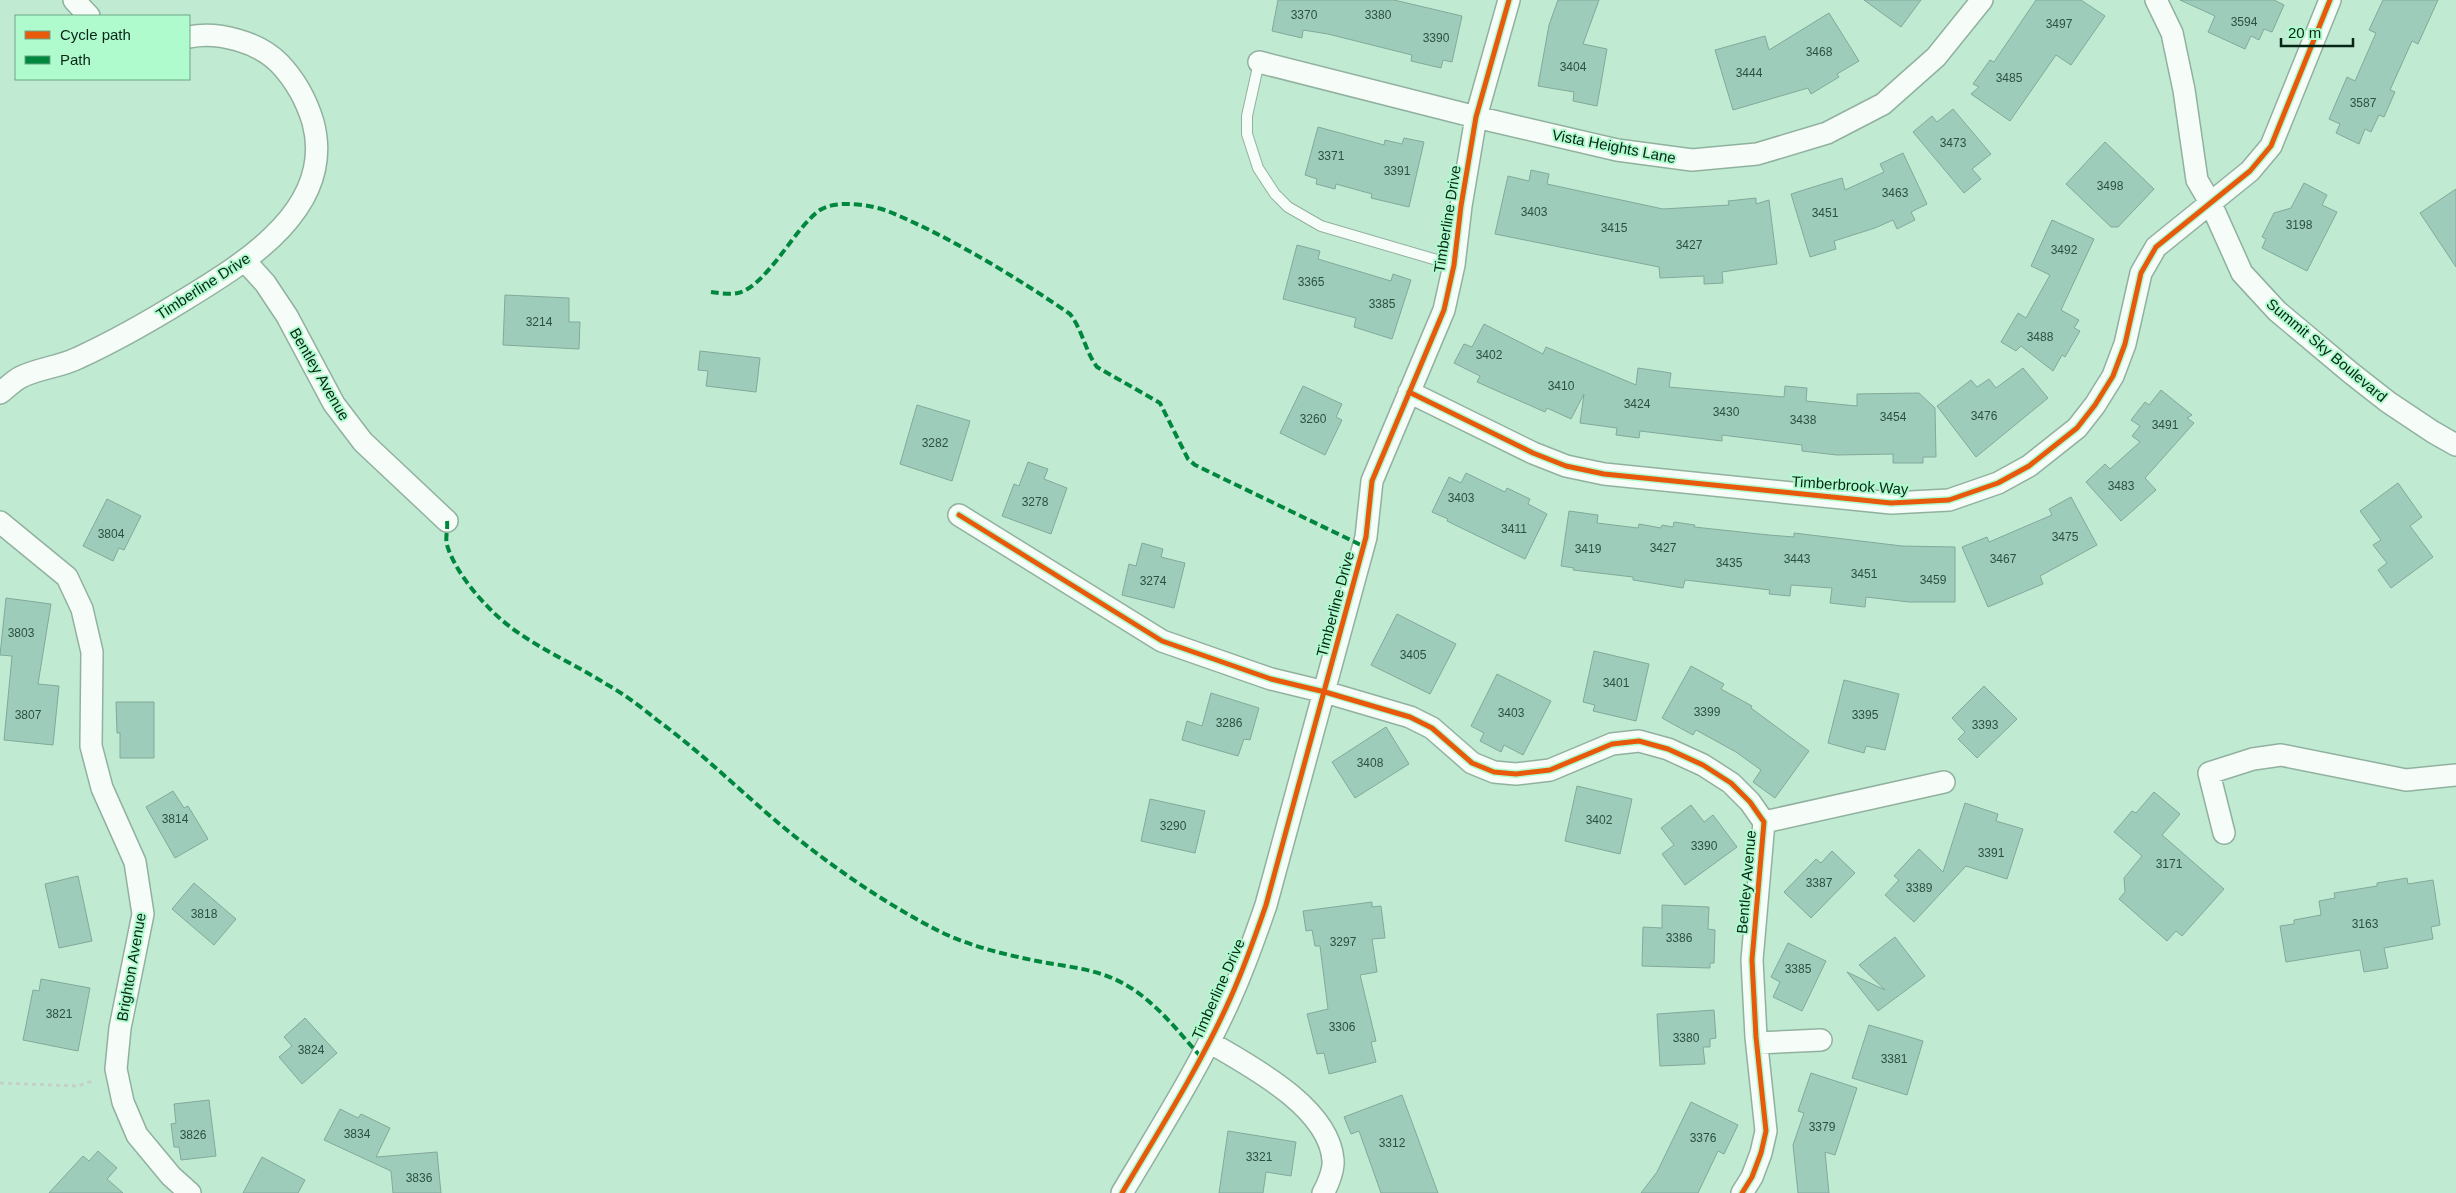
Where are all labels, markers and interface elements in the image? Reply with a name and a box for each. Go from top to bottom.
house number: 3370 [1291,8,1318,22]
house number: 3380 [1365,8,1392,22]
legend [15,15,190,80]
house number: 3594 [2231,15,2258,29]
scale bar [2281,15,2354,47]
house number: 3497 [2046,17,2073,31]
text: 20 m [2288,24,2321,41]
text: Cycle path [60,26,131,43]
house number: 3390 [1423,31,1450,45]
house number: 3468 [1806,45,1833,59]
text: Path [60,51,91,68]
house number: 3404 [1560,60,1587,74]
house number: 3444 [1736,66,1763,80]
house number: 3485 [1996,71,2023,85]
house number: 3587 [2350,96,2377,110]
street label: Vista Heights Lane [1551,126,1677,166]
house number: 3473 [1940,136,1967,150]
house number: 3371 [1318,149,1345,163]
house number: 3391 [1384,164,1411,178]
street label: Timberline Drive [1430,164,1464,274]
house number: 3498 [2097,179,2124,193]
house number: 3463 [1882,186,1909,200]
house number: 3403 [1521,205,1548,219]
house number: 3451 [1812,206,1839,220]
house number: 3198 [2286,218,2313,232]
house number: 3415 [1601,221,1628,235]
house number: 3427 [1676,238,1703,252]
house number: 3492 [2051,243,2078,257]
street label: Timberline Drive [153,249,253,323]
house number: 3365 [1298,275,1325,289]
street label: Summit Sky Boulevard [2263,295,2391,405]
house number: 3385 [1369,297,1396,311]
house number: 3214 [526,315,553,329]
street label: Bentley Avenue [287,325,353,423]
house number: 3488 [2027,330,2054,344]
house number: 3402 [1476,348,1503,362]
house number: 3410 [1548,379,1575,393]
house number: 3424 [1624,397,1651,411]
house number: 3430 [1713,405,1740,419]
house number: 3476 [1971,409,1998,423]
house number: 3454 [1880,410,1907,424]
house number: 3260 [1300,412,1327,426]
house number: 3438 [1790,413,1817,427]
house number: 3491 [2152,418,2179,432]
house number: 3282 [922,436,949,450]
street label: Timberbrook Way [1791,472,1910,498]
house number: 3483 [2108,479,2135,493]
house number: 3403 [1448,491,1475,505]
house number: 3278 [1022,495,1049,509]
house number: 3411 [1501,522,1527,536]
house number: 3804 [98,527,125,541]
house number: 3475 [2052,530,2079,544]
house number: 3427 [1650,541,1677,555]
house number: 3419 [1575,542,1602,556]
street label: Timberline Drive [1313,549,1357,659]
house number: 3443 [1784,552,1811,566]
house number: 3467 [1990,552,2017,566]
house number: 3435 [1716,556,1743,570]
house number: 3451 [1851,567,1878,581]
house number: 3459 [1920,573,1947,587]
house number: 3274 [1140,574,1167,588]
house number: 3803 [8,626,35,640]
house number: 3405 [1400,648,1427,662]
house number: 3401 [1603,676,1630,690]
house number: 3399 [1694,705,1721,719]
house number: 3403 [1498,706,1525,720]
house number: 3807 [15,708,42,722]
house number: 3395 [1852,708,1879,722]
house number: 3286 [1216,716,1243,730]
house number: 3393 [1972,718,1999,732]
house number: 3408 [1357,756,1384,770]
house number: 3814 [162,812,189,826]
house number: 3402 [1586,813,1613,827]
house number: 3290 [1160,819,1187,833]
street label: Bentley Avenue [1733,829,1759,935]
house number: 3390 [1691,839,1718,853]
house number: 3391 [1978,846,2005,860]
house number: 3171 [2156,857,2183,871]
house number: 3387 [1806,876,1833,890]
house number: 3389 [1906,881,1933,895]
house number: 3818 [191,907,218,921]
street label: Brighton Avenue [113,911,149,1023]
house number: 3163 [2352,917,2379,931]
house number: 3386 [1666,931,1693,945]
house number: 3297 [1330,935,1357,949]
street label: Timberline Drive [1188,936,1248,1042]
house number: 3385 [1785,962,1812,976]
house number: 3821 [46,1007,73,1021]
house number: 3306 [1329,1020,1356,1034]
house number: 3380 [1673,1031,1700,1045]
house number: 3824 [298,1043,325,1057]
house number: 3381 [1881,1052,1908,1066]
house number: 3379 [1809,1120,1836,1134]
house number: 3834 [344,1127,371,1141]
house number: 3826 [180,1128,207,1142]
house number: 3376 [1690,1131,1717,1145]
house number: 3312 [1379,1136,1406,1150]
house number: 3321 [1246,1150,1273,1164]
house number: 3836 [406,1171,433,1185]

